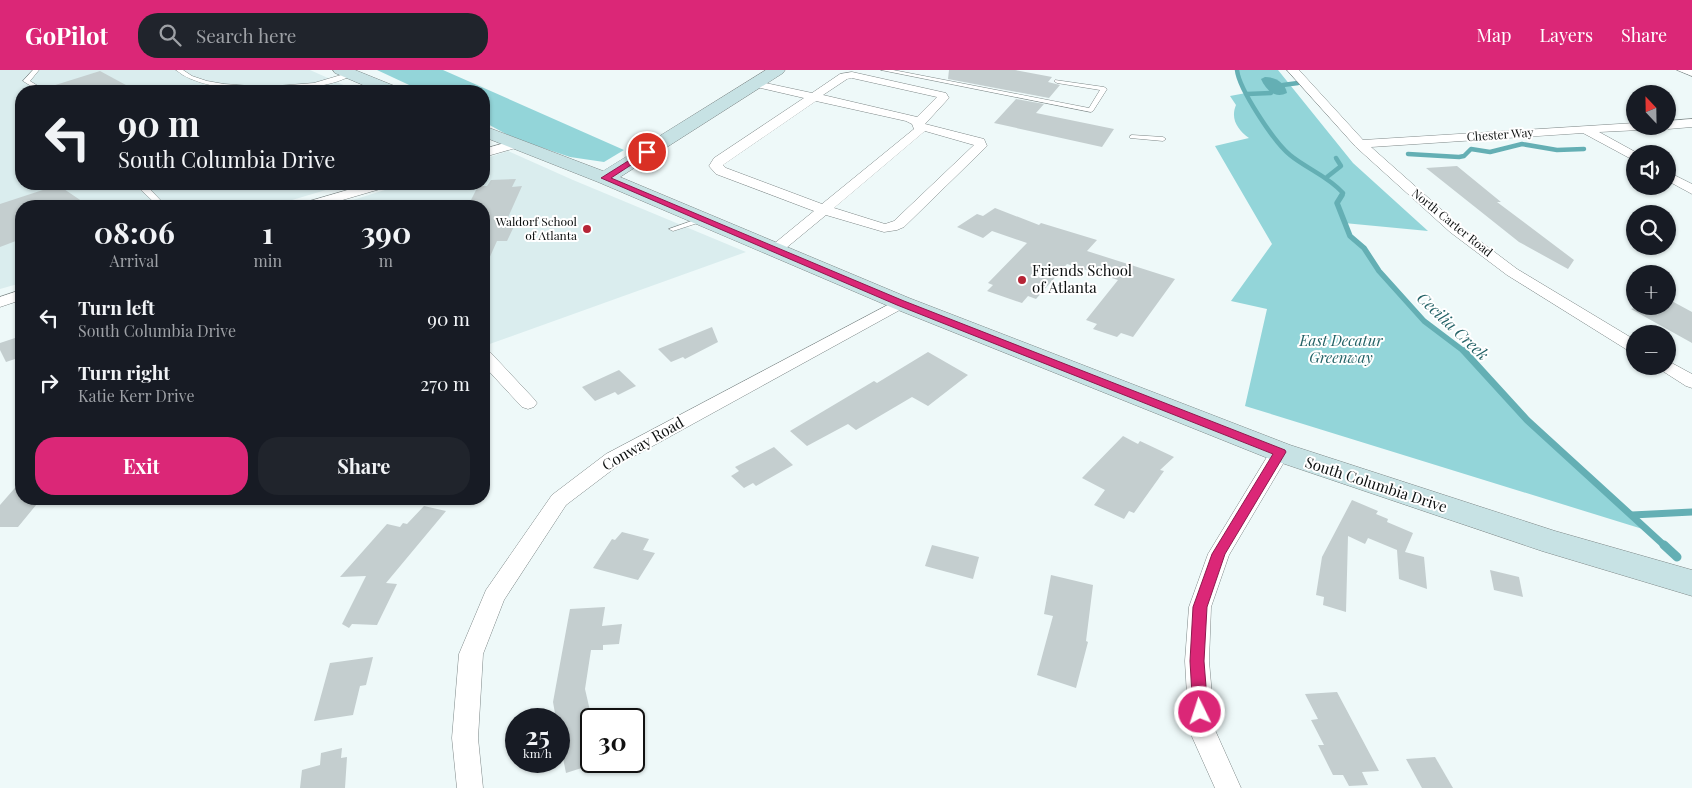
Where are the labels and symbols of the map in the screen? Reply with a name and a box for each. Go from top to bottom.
north arrow [1626,85,1676,135]
street label: Chester Way [1466,124,1534,144]
pin [626,131,668,173]
street label: North Carter Road [1409,185,1496,260]
place label: Waldorf School of Atlanta [495,213,578,243]
marker: Waldorf School of Atlanta [581,223,593,235]
place label: Friends School of Atlanta [1032,260,1132,297]
marker: Friends School of Atlanta [1016,274,1028,286]
water label: Cecilia Creek [1413,287,1494,364]
park label: East Decatur Greenway [1298,330,1383,367]
street label: Conway Road [598,412,687,475]
street label: South Columbia Drive [1303,452,1450,516]
position arrow [1173,685,1225,737]
speed limit sign: 30 [580,708,645,773]

